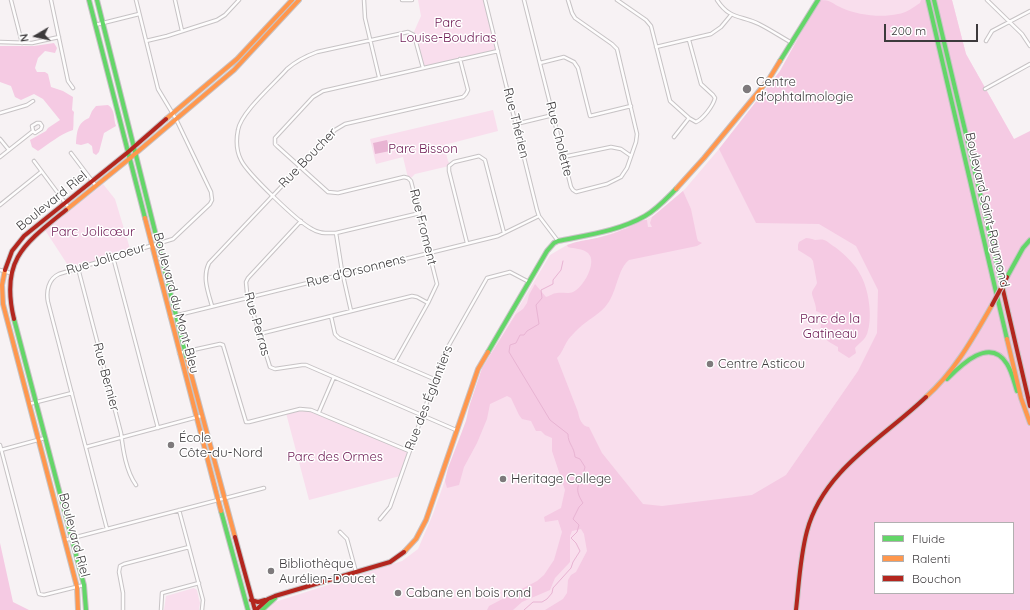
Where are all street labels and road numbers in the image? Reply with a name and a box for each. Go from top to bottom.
street label: Rue Thérien [500,86,532,160]
street label: Rue Cholette [542,100,576,178]
street label: Rue Boucher [276,125,340,191]
street label: Boulevard Saint-Raymond [962,131,1012,289]
street label: Boulevard Riel [13,168,91,234]
street label: Rue Froment [406,187,440,267]
street label: Boulevard du Mont-Bleu [150,231,202,375]
street label: Rue Jolicoeur [64,240,148,278]
street label: Rue d'Orsonnens [305,251,407,291]
street label: Rue Perras [240,290,274,358]
street label: Rue Bernier [89,341,123,413]
street label: Rue des Églantiers [402,343,456,453]
street label: Boulevard Riel [55,491,93,579]

